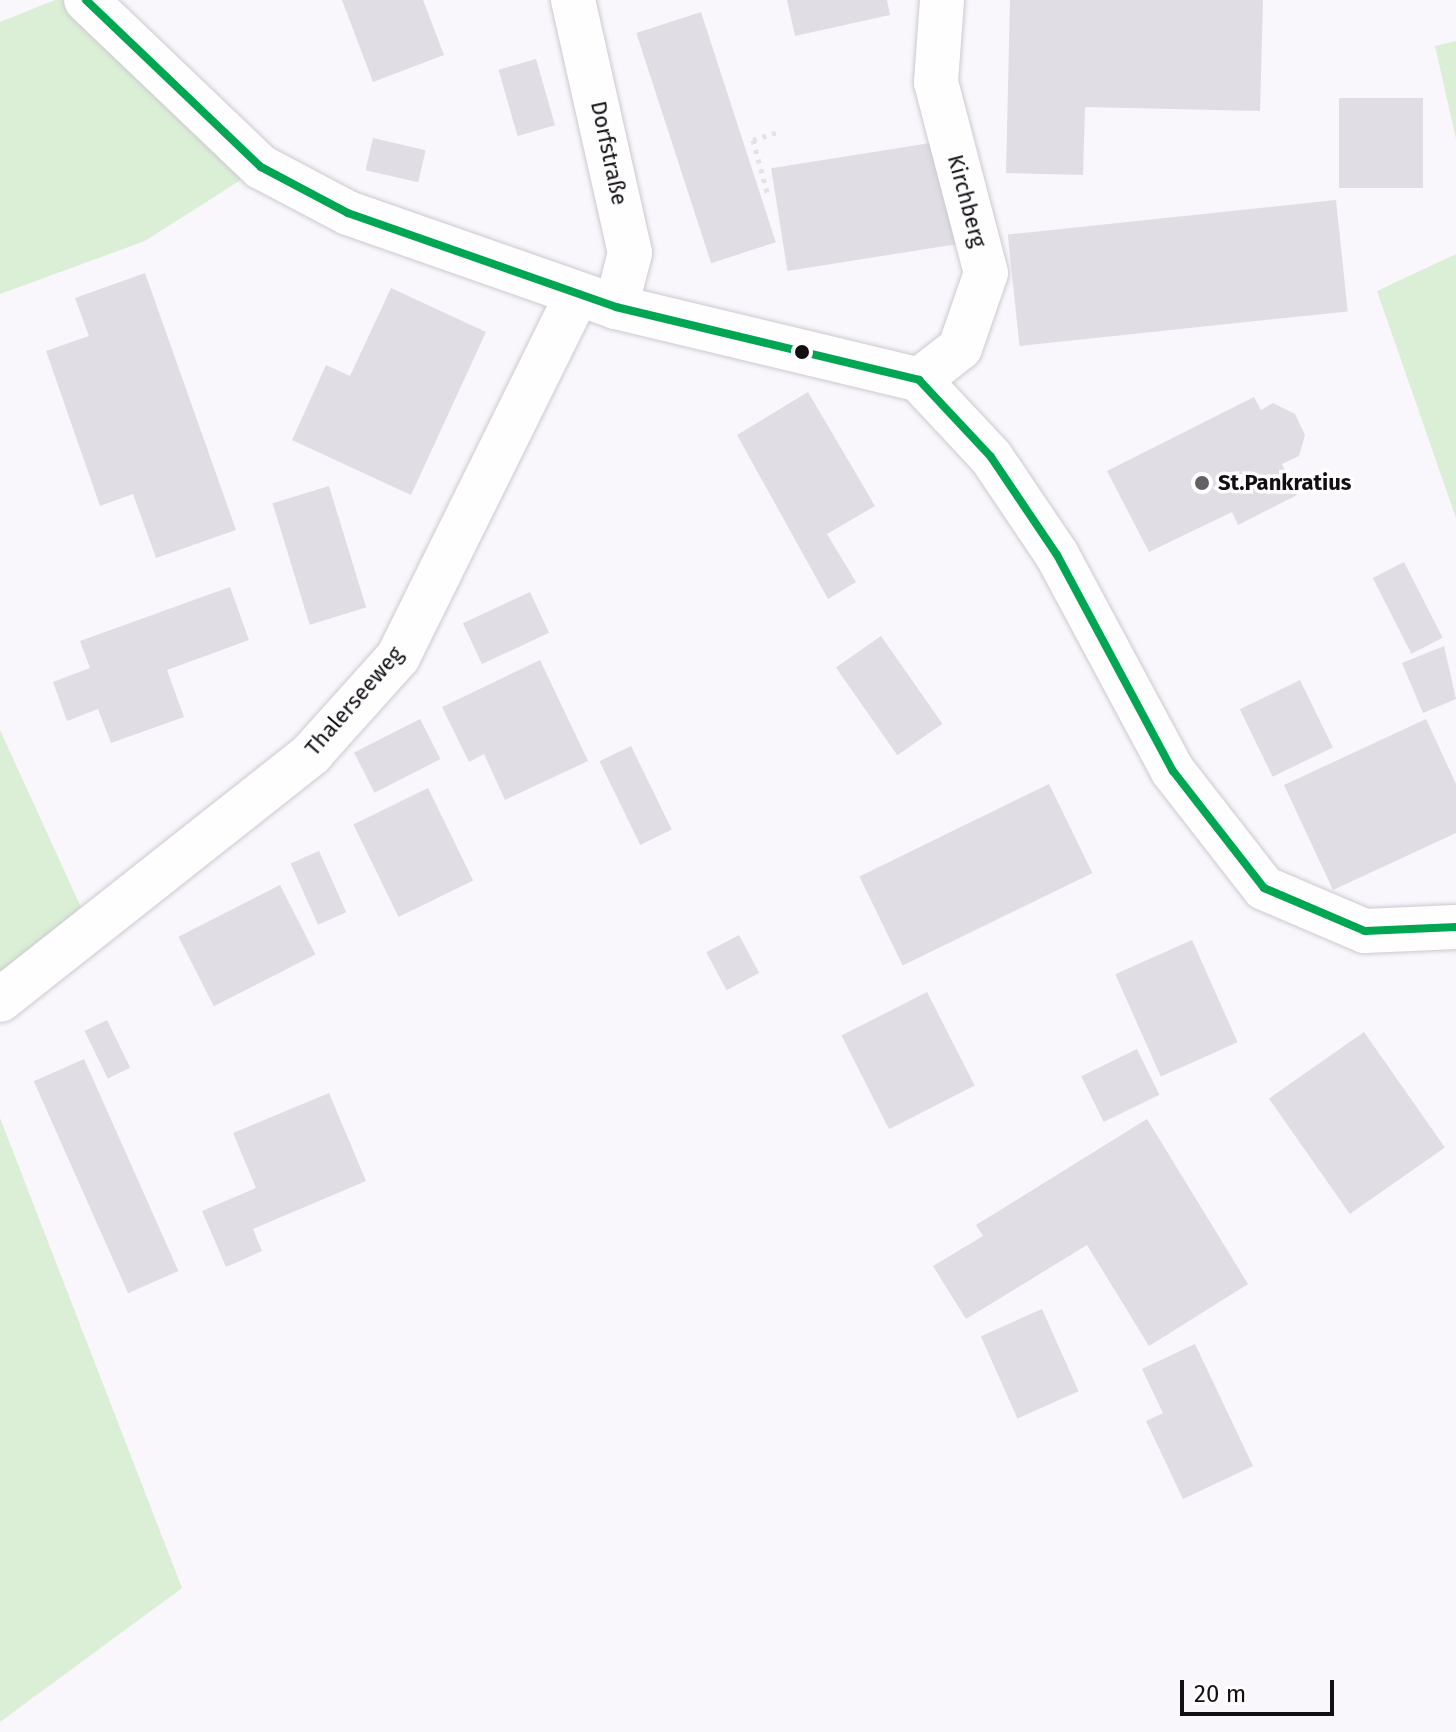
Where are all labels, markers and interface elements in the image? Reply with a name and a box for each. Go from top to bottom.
street label: Dorfstraße [585,99,633,207]
street label: Kirchberg [942,152,992,250]
unlabelled marker [794,344,810,360]
place label: St.Pankratius [1218,470,1351,496]
marker: St.Pankratius [1193,474,1211,492]
street label: Thalerseeweg [299,641,409,761]
scale bar [1184,1664,1338,1714]
text: 20 m [1194,1680,1246,1708]

